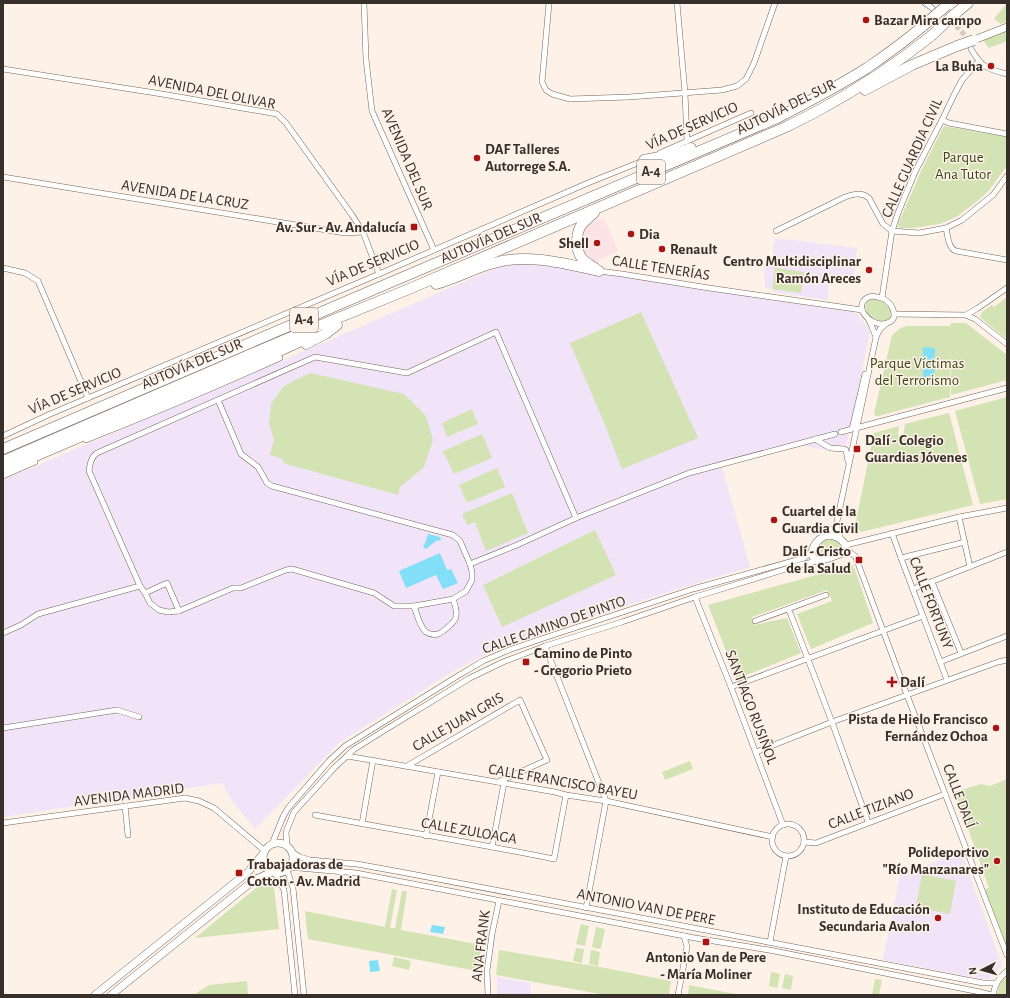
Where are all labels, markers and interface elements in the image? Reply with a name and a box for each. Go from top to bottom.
place label: Bazar Mira campo [874,13,981,28]
marker: Bazar Mira campo [861,15,871,25]
place label: La Buha [935,59,983,74]
marker: La Buha [986,61,996,71]
street label: AVENIDA DEL OLIVAR [147,72,277,112]
street label: AUTOVÍA DEL SUR [733,75,838,137]
street label: CALLE GUARDIA CIVIL [879,95,945,220]
street label: VÍA DE SERVICIO [643,97,740,153]
street label: AVENIDA DEL SUR [379,106,435,212]
place label: DAF Talleres Autorrege S.A. [485,142,571,174]
park label: Parque Ana Tutor [935,150,991,182]
marker: DAF Talleres Autorrege S.A. [472,153,482,163]
road number: A-4 [637,160,665,184]
street label: AVENIDA DE LA CRUZ [120,178,250,212]
street label: AUTOVÍA DEL SUR [438,208,544,266]
place label: Av. Sur - Av. Andalucía [276,220,406,235]
marker: Av. Sur - Av. Andalucía [409,222,419,232]
place label: Dia [639,227,660,242]
marker: Dia [626,229,636,239]
street label: VÍA DE SERVICIO [324,235,421,289]
place label: Shell [559,236,589,251]
marker: Shell [592,238,602,248]
place label: Renault [670,242,717,257]
marker: Renault [657,244,667,254]
street label: CALLE TENERÍAS [611,251,711,283]
place label: Centro Multidisciplinar Ramón Areces [723,254,862,286]
marker: Centro Multidisciplinar Ramón Areces [864,265,874,275]
road number: A-4 [290,308,318,332]
street label: AUTOVÍA DEL SUR [139,334,245,392]
park label: Parque Víctimas del Terrorismo [870,356,964,388]
street label: VÍA DE SERVICIO [26,363,123,417]
place label: Dalí - Colegio Guardias Jóvenes [865,433,967,465]
marker: Dalí - Colegio Guardias Jóvenes [852,444,862,454]
place label: Cuartel de la Guardia Civil [782,504,858,536]
marker: Cuartel de la Guardia Civil [769,515,779,525]
place label: Dalí - Cristo de la Salud [782,544,851,576]
marker: Dalí - Cristo de la Salud [854,555,864,565]
street label: CALLE FORTUNY [907,555,955,651]
street label: CALLE CAMINO DE PINTO [480,593,628,657]
place label: Camino de Pinto - Gregorio Prieto [534,646,632,678]
street label: SANTIAGO RUSIÑOL [722,648,781,767]
marker: Camino de Pinto - Gregorio Prieto [521,657,531,667]
place label: Dalí [900,675,926,690]
marker: Dalí [887,677,897,687]
street label: CALLE JUAN GRIS [410,690,506,754]
place label: Pista de Hielo Francisco Fernández Ochoa [848,712,988,744]
marker: Pista de Hielo Francisco Fernández Ochoa [991,723,1001,733]
street label: CALLE FRANCISCO BAYEU [487,761,639,803]
street label: CALLE DALÍ [940,761,980,830]
street label: AVENIDA MADRID [73,781,185,809]
street label: CALLE TIZIANO [826,786,916,832]
street label: CALLE ZULOAGA [420,815,518,847]
place label: Polideportivo "Río Manzanares" [883,845,989,877]
marker: Polideportivo "Río Manzanares" [992,856,1002,866]
place label: Trabajadoras de Cotton - Av. Madrid [247,857,360,889]
marker: Trabajadoras de Cotton - Av. Madrid [234,868,244,878]
street label: ANTONIO VAN DE PERE [576,886,716,928]
place label: Instituto de Educación Secundaria Avalon [797,902,930,934]
street label: ANA FRANK [469,909,493,983]
marker: Instituto de Educación Secundaria Avalon [933,913,943,923]
marker: Antonio Van de Pere - María Moliner [701,937,711,947]
place label: Antonio Van de Pere - María Moliner [646,950,766,982]
north arrow [962,950,1002,990]
text: N [967,967,978,975]

